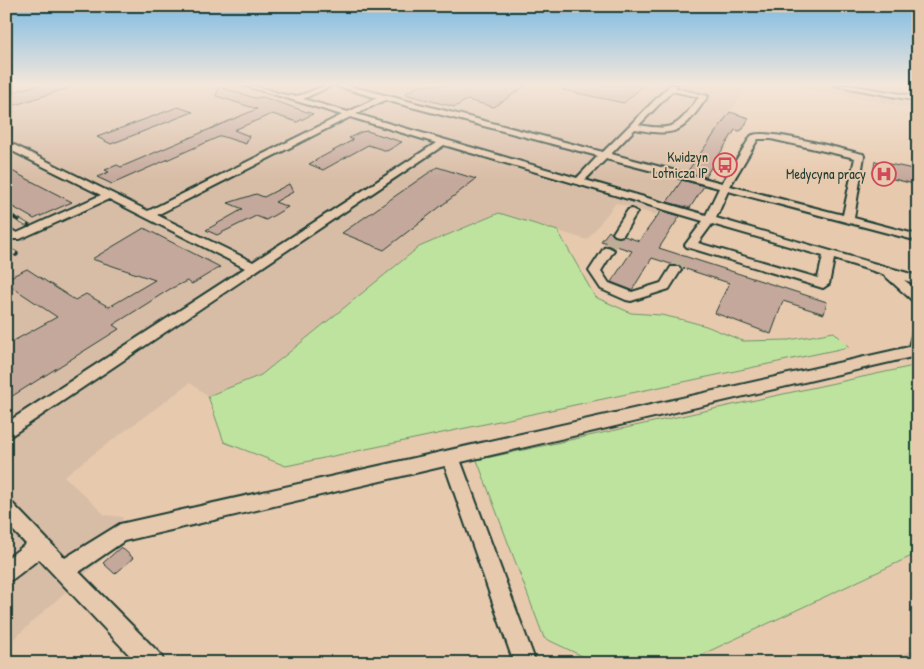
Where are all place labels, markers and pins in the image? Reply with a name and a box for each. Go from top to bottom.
place label: Kwidzyn Lotnicza IP [653,147,708,182]
bus stop icon: Kwidzyn Lotnicza IP [712,152,738,178]
hospital icon: Medycyna pracy [871,161,897,187]
place label: Medycyna pracy [786,164,866,184]

